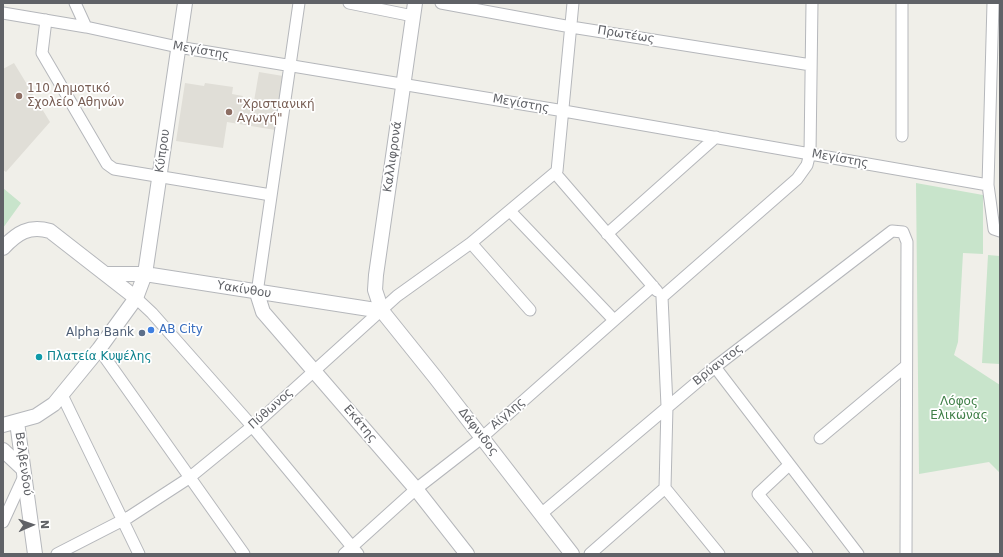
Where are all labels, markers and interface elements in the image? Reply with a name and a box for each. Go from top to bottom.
street label: Πρωτέως [596,23,656,47]
street label: Μεγίστης [171,39,231,63]
place label: 110 Δημοτικό Σχολείο Αθηνών [27,82,124,110]
marker: 110 Δημοτικό Σχολείο Αθηνών [14,91,24,101]
street label: Μεγίστης [491,92,551,116]
place label: "Χριστιανική Αγωγή" [237,98,315,126]
marker: "Χριστιανική Αγωγή" [224,107,234,117]
street label: Καλλιφρονά [381,121,405,193]
street label: Κύπρου [153,128,173,174]
street label: Μεγίστης [810,147,870,171]
street label: Υακίνθου [216,279,272,301]
place label: AB City [159,323,203,337]
marker: AB City [146,325,156,335]
place label: Alpha Bank [66,326,134,340]
marker: Alpha Bank [137,328,147,338]
street label: Βρύαντος [690,341,746,389]
place label: Πλατεία Κυψέλης [47,350,151,364]
marker: Πλατεία Κυψέλης [34,352,44,362]
street label: Πύθωνος [246,385,296,433]
street label: Αίγλης [488,395,528,433]
park label: Λόφος Ελικώνας [930,395,988,423]
street label: Εκάτης [340,402,380,446]
street label: Δάφνιδος [455,405,501,459]
street label: Βελβενδού [11,431,35,497]
north arrow [12,505,52,545]
text: N [38,520,51,529]

